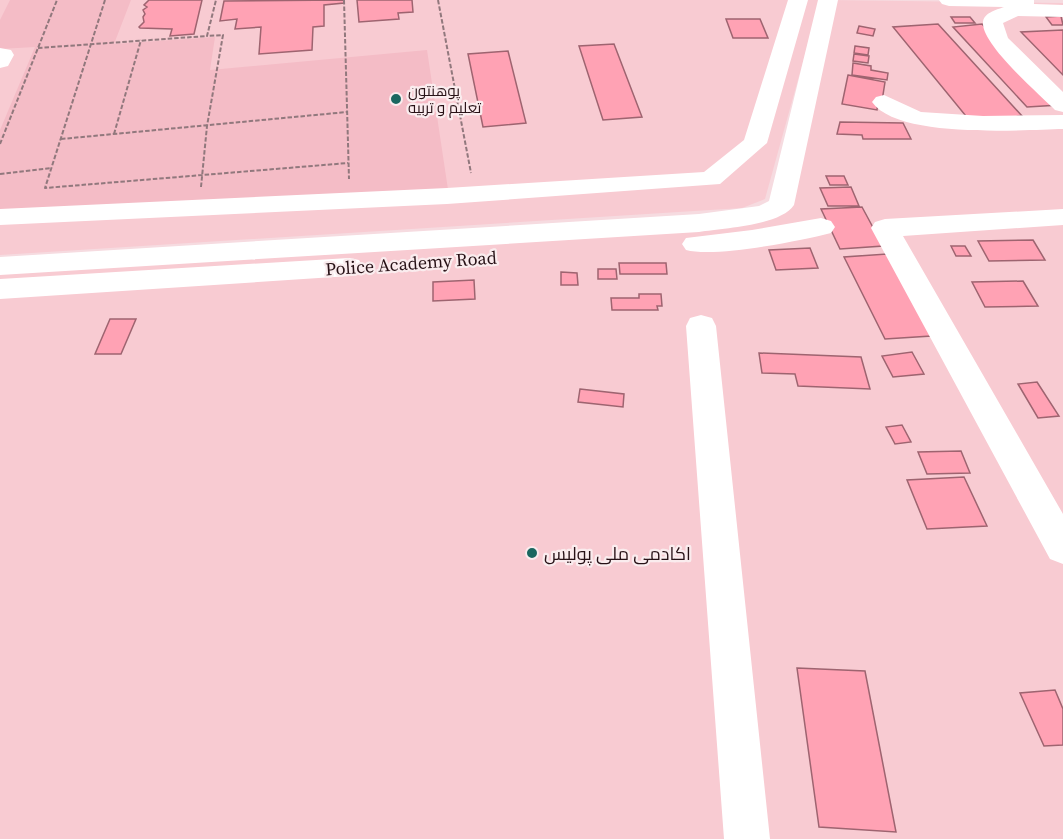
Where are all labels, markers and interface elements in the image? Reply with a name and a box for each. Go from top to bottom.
place label: پوهنتون تعلیم و تربیه [408,80,481,118]
marker: پوهنتون تعلیم و تربیه [389,92,403,106]
street label: Police Academy Road [325,245,497,281]
place label: اکادمی ملی پولیس [544,541,691,566]
marker: اکادمی ملی پولیس [525,546,539,560]

